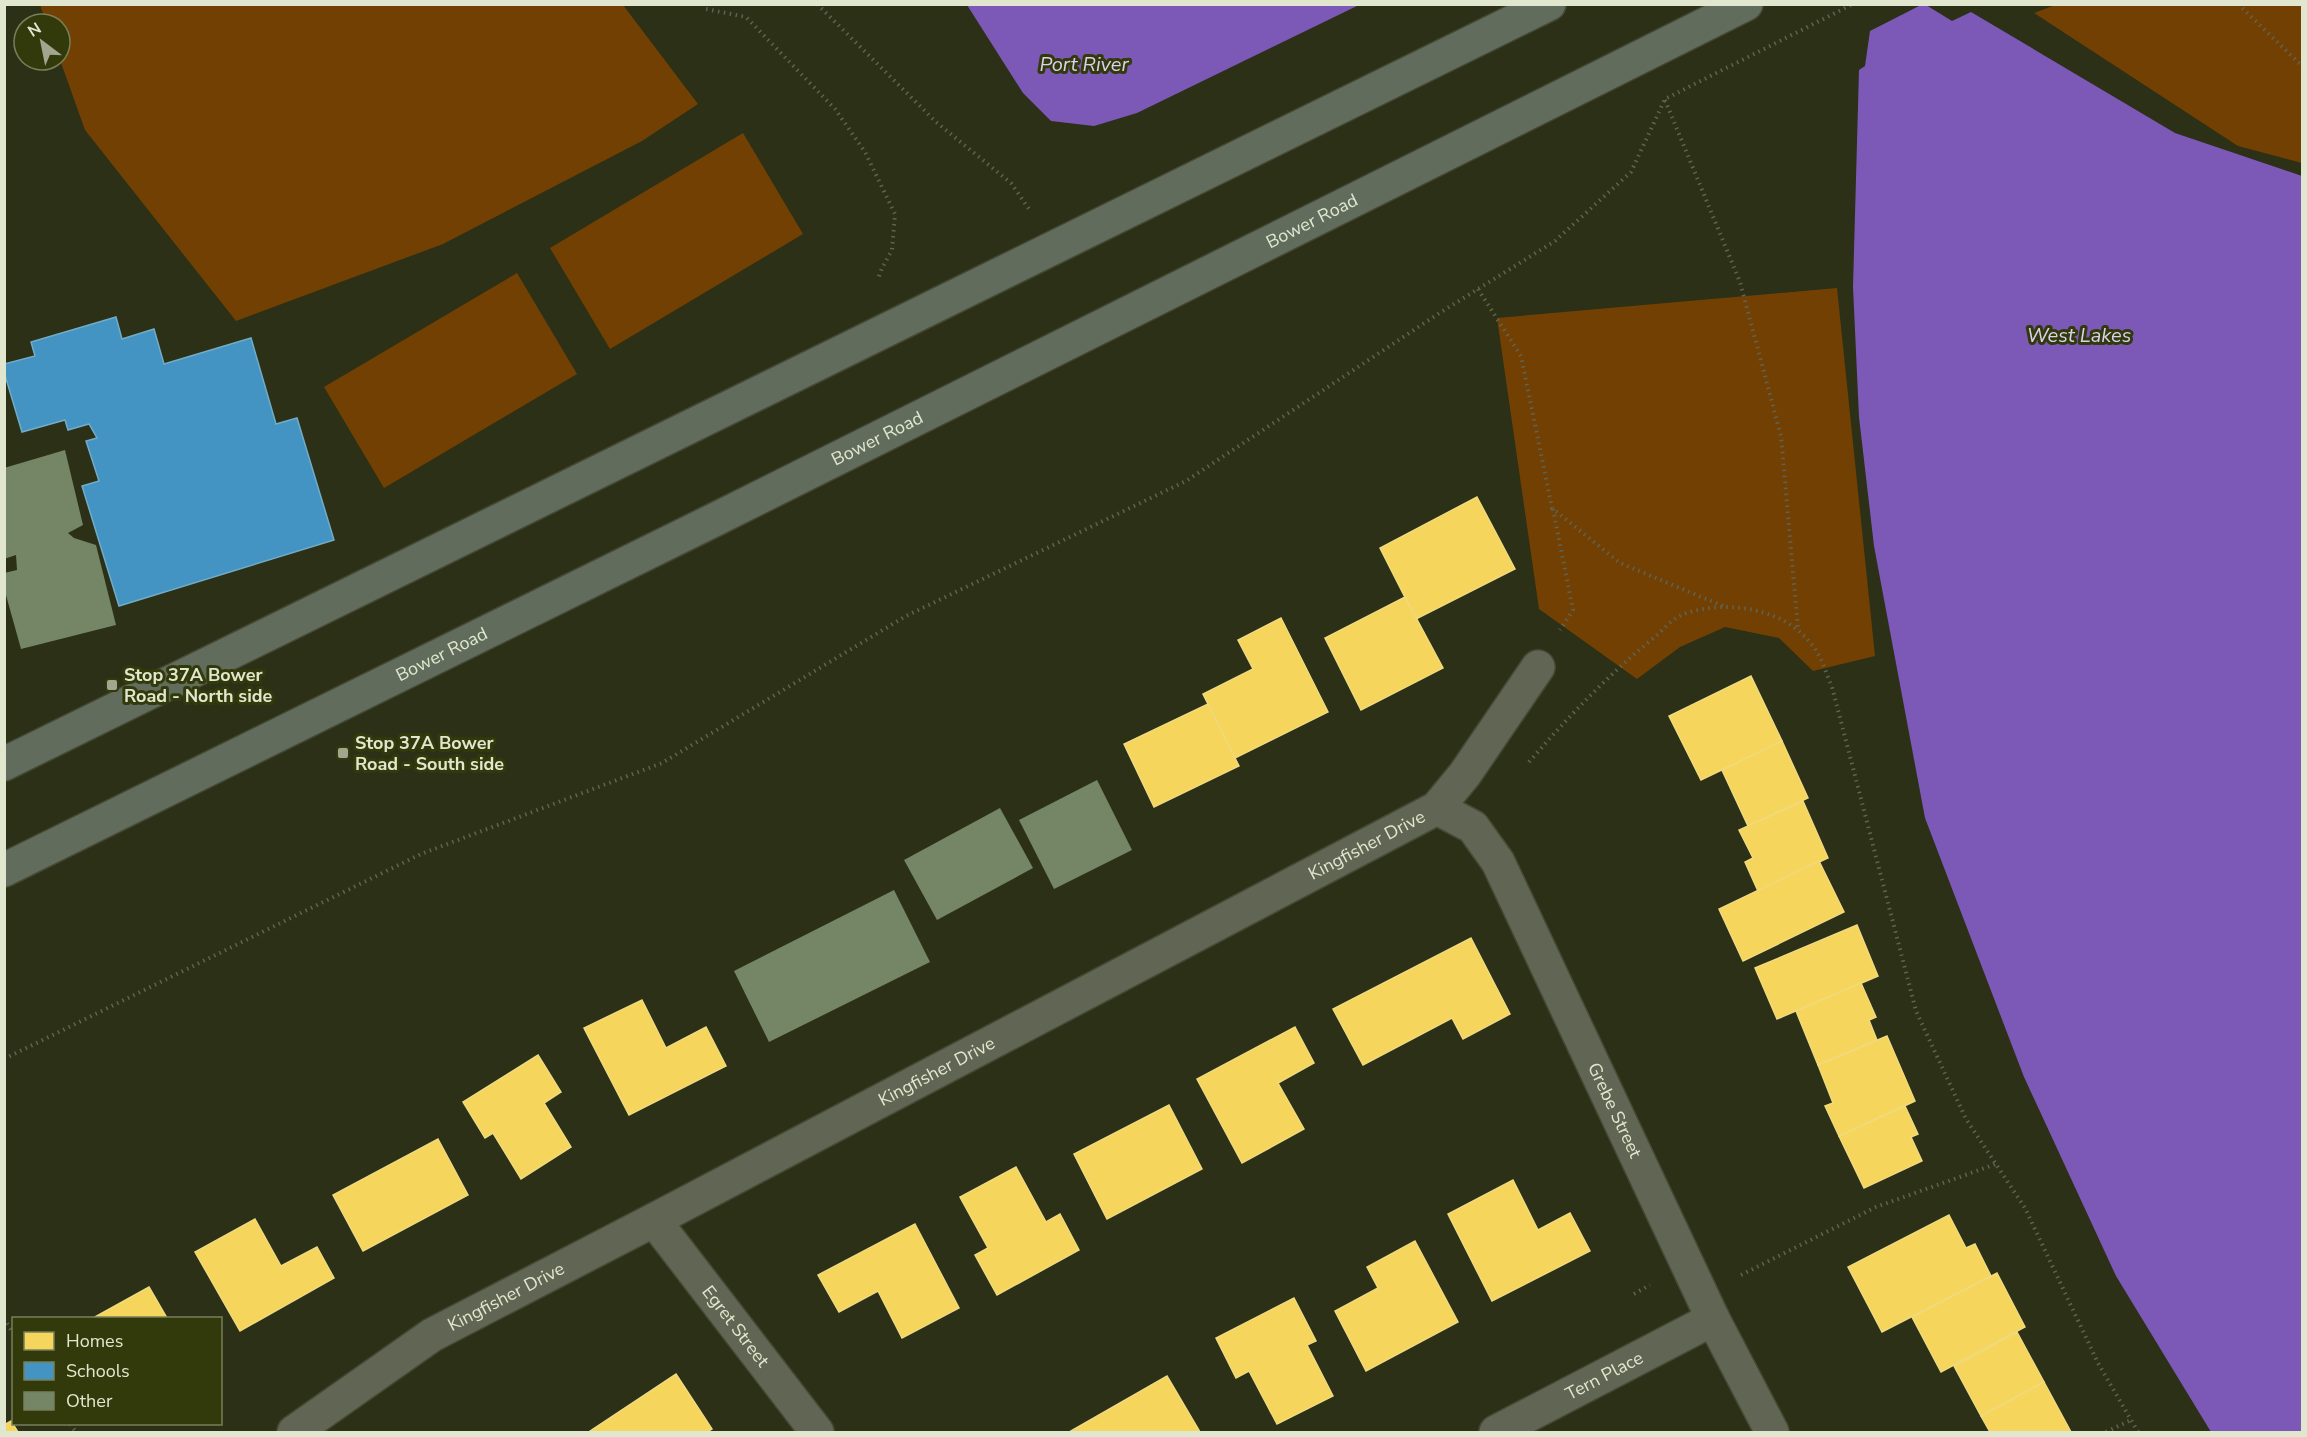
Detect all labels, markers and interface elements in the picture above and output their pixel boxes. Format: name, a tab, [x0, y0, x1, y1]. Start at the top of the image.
north arrow	[12, 12, 72, 72]
text: N	[24, 18, 45, 43]
water label: Port River	[1039, 51, 1129, 78]
street label: Bower Road	[1262, 188, 1362, 254]
water label: West Lakes	[2027, 322, 2131, 349]
street label: Bower Road	[827, 405, 927, 471]
street label: Bower Road	[392, 621, 492, 687]
place label: Stop 37A Bower Road - North side	[124, 663, 273, 708]
marker: Stop 37A Bower Road - North side	[105, 678, 119, 692]
place label: Stop 37A Bower Road - South side	[355, 731, 504, 776]
marker: Stop 37A Bower Road - South side	[336, 746, 350, 760]
street label: Kingfisher Drive	[1304, 804, 1429, 886]
street label: Kingfisher Drive	[874, 1031, 999, 1112]
street label: Grebe Street	[1582, 1059, 1648, 1162]
street label: Kingfisher Drive	[443, 1256, 569, 1337]
street label: Egret Street	[697, 1280, 775, 1373]
legend	[12, 1317, 222, 1425]
text: Homes	[66, 1329, 123, 1353]
street label: Tern Place	[1561, 1346, 1647, 1406]
text: Schools	[66, 1359, 130, 1383]
text: Other	[66, 1389, 113, 1413]

